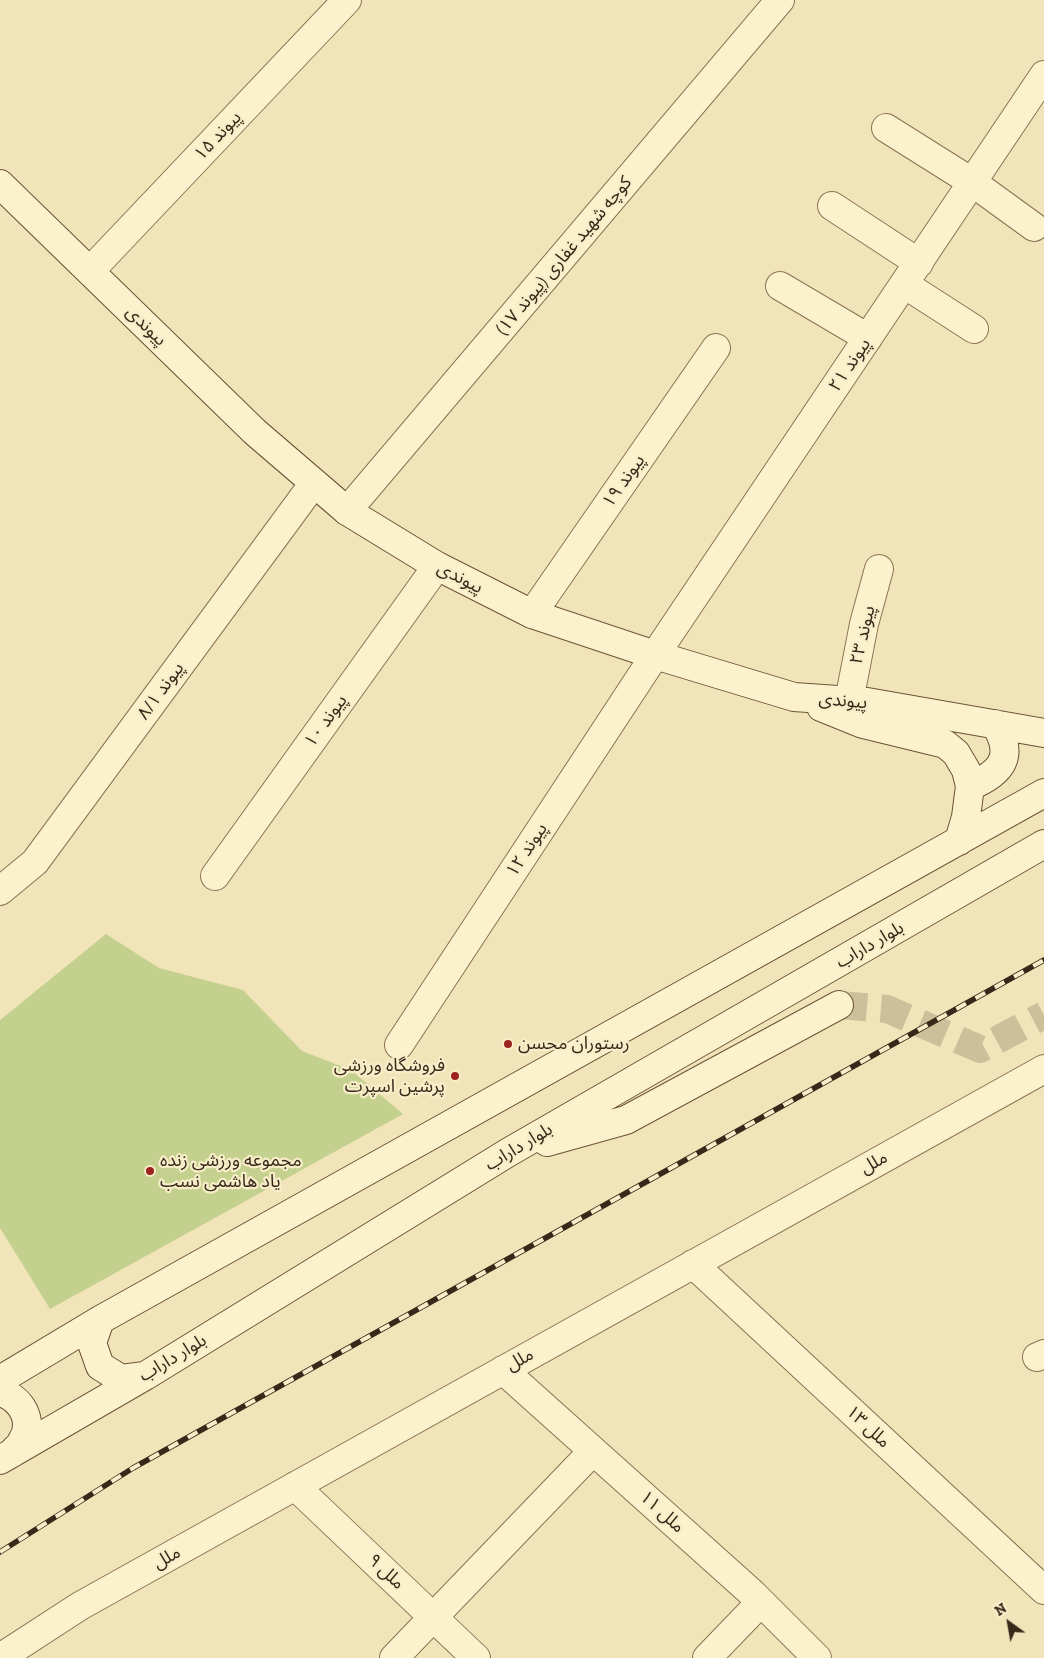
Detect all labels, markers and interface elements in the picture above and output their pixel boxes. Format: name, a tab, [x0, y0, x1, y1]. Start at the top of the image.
street label: پیوند ۱۵	[190, 107, 246, 165]
street label: کوچه شهید غفاری (پیوند ۱۷)	[491, 172, 637, 340]
street label: پیوندی	[121, 301, 171, 351]
street label: پیوند ۲۱	[824, 334, 876, 396]
street label: پیوند ۱۹	[598, 450, 650, 512]
street label: پیوندی	[433, 557, 487, 599]
street label: پیوند ۲۳	[846, 603, 880, 667]
street label: پیوند ۸/۱	[133, 658, 189, 724]
street label: پیوندی	[818, 688, 868, 714]
street label: پیوند ۱۰	[300, 691, 352, 751]
street label: پیوند ۱۲	[502, 819, 552, 881]
street label: بلوار داراب	[832, 917, 908, 973]
place label: رستوران محسن	[518, 1033, 630, 1055]
marker: رستوران محسن	[502, 1038, 514, 1050]
place label: فروشگاه ورزشی پرشین اسپرت	[334, 1055, 445, 1098]
marker: فروشگاه ورزشی پرشین اسپرت	[449, 1070, 461, 1082]
street label: بلوار داراب	[481, 1118, 557, 1176]
street label: ملل	[857, 1147, 891, 1179]
place label: مجموعه ورزشی زنده یاد هاشمی نسب	[160, 1150, 302, 1192]
marker: مجموعه ورزشی زنده یاد هاشمی نسب	[144, 1165, 156, 1177]
street label: بلوار داراب	[135, 1329, 211, 1387]
street label: ملل	[503, 1344, 537, 1376]
street label: ملل ۱۳	[841, 1401, 895, 1453]
street label: ملل ۱۱	[635, 1486, 689, 1538]
street label: ملل	[150, 1542, 184, 1574]
street label: ملل ۹	[363, 1550, 409, 1594]
north arrow	[984, 1598, 1034, 1648]
text: N	[992, 1600, 1010, 1620]

